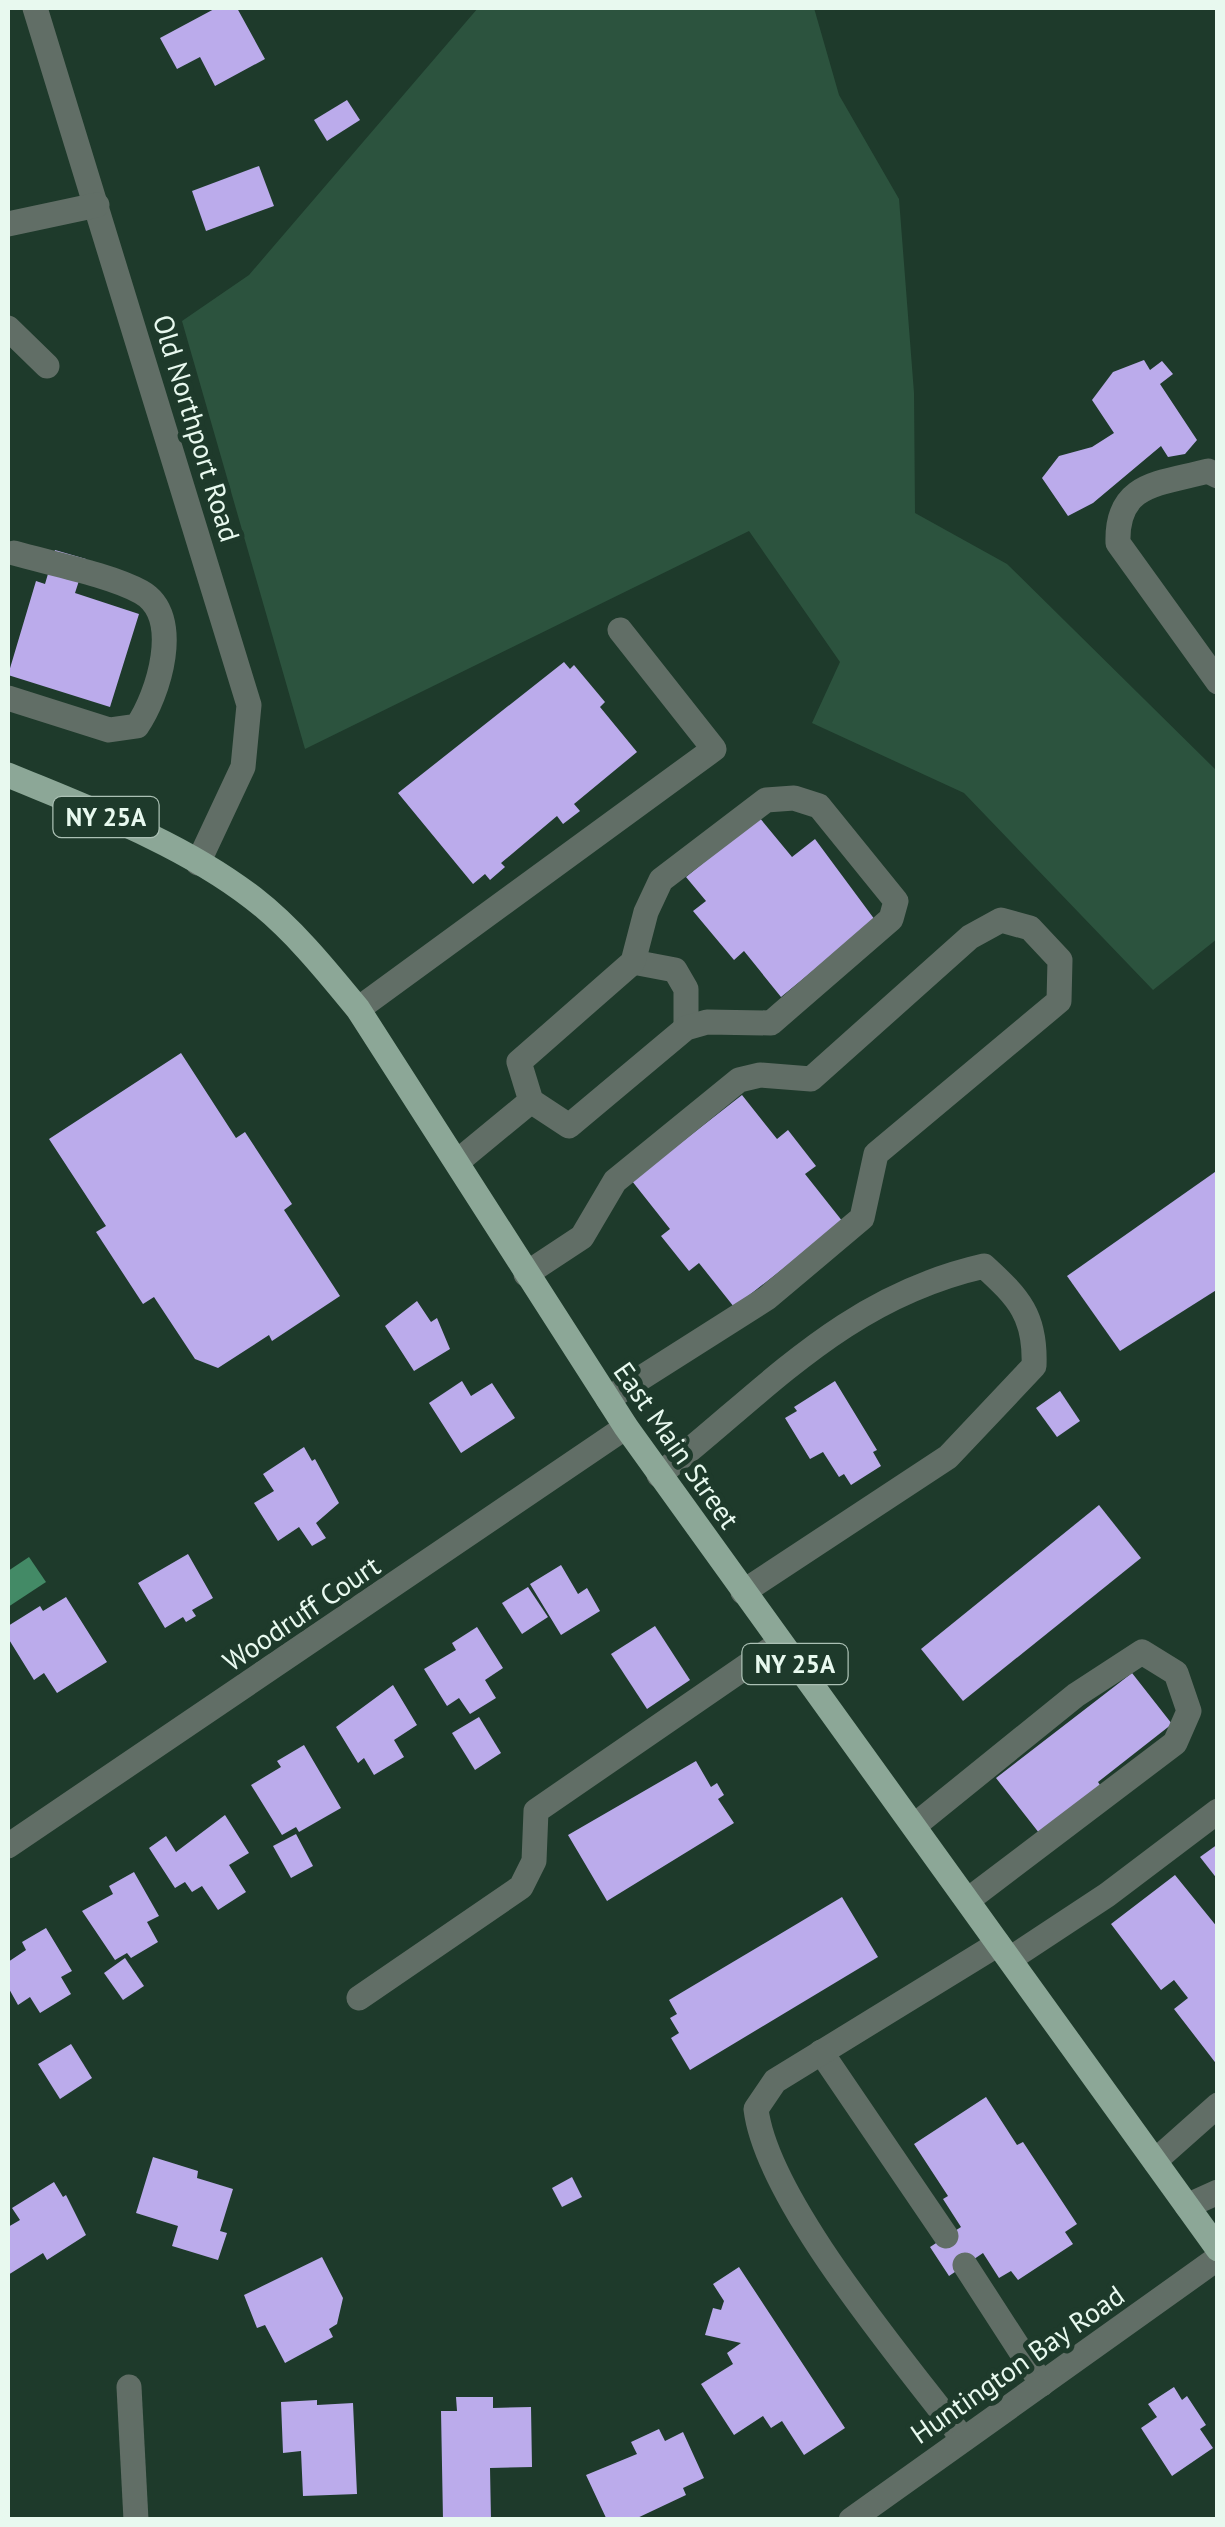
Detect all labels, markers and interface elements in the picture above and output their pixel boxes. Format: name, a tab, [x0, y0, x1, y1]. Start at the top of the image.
street label: Old Northport Road	[145, 310, 249, 546]
road number: NY 25A	[54, 797, 158, 837]
street label: East Main Street	[606, 1354, 749, 1536]
street label: Woodruff Court	[215, 1546, 387, 1679]
road number: NY 25A	[742, 1644, 848, 1684]
street label: Huntington Bay Road	[903, 2276, 1131, 2452]

